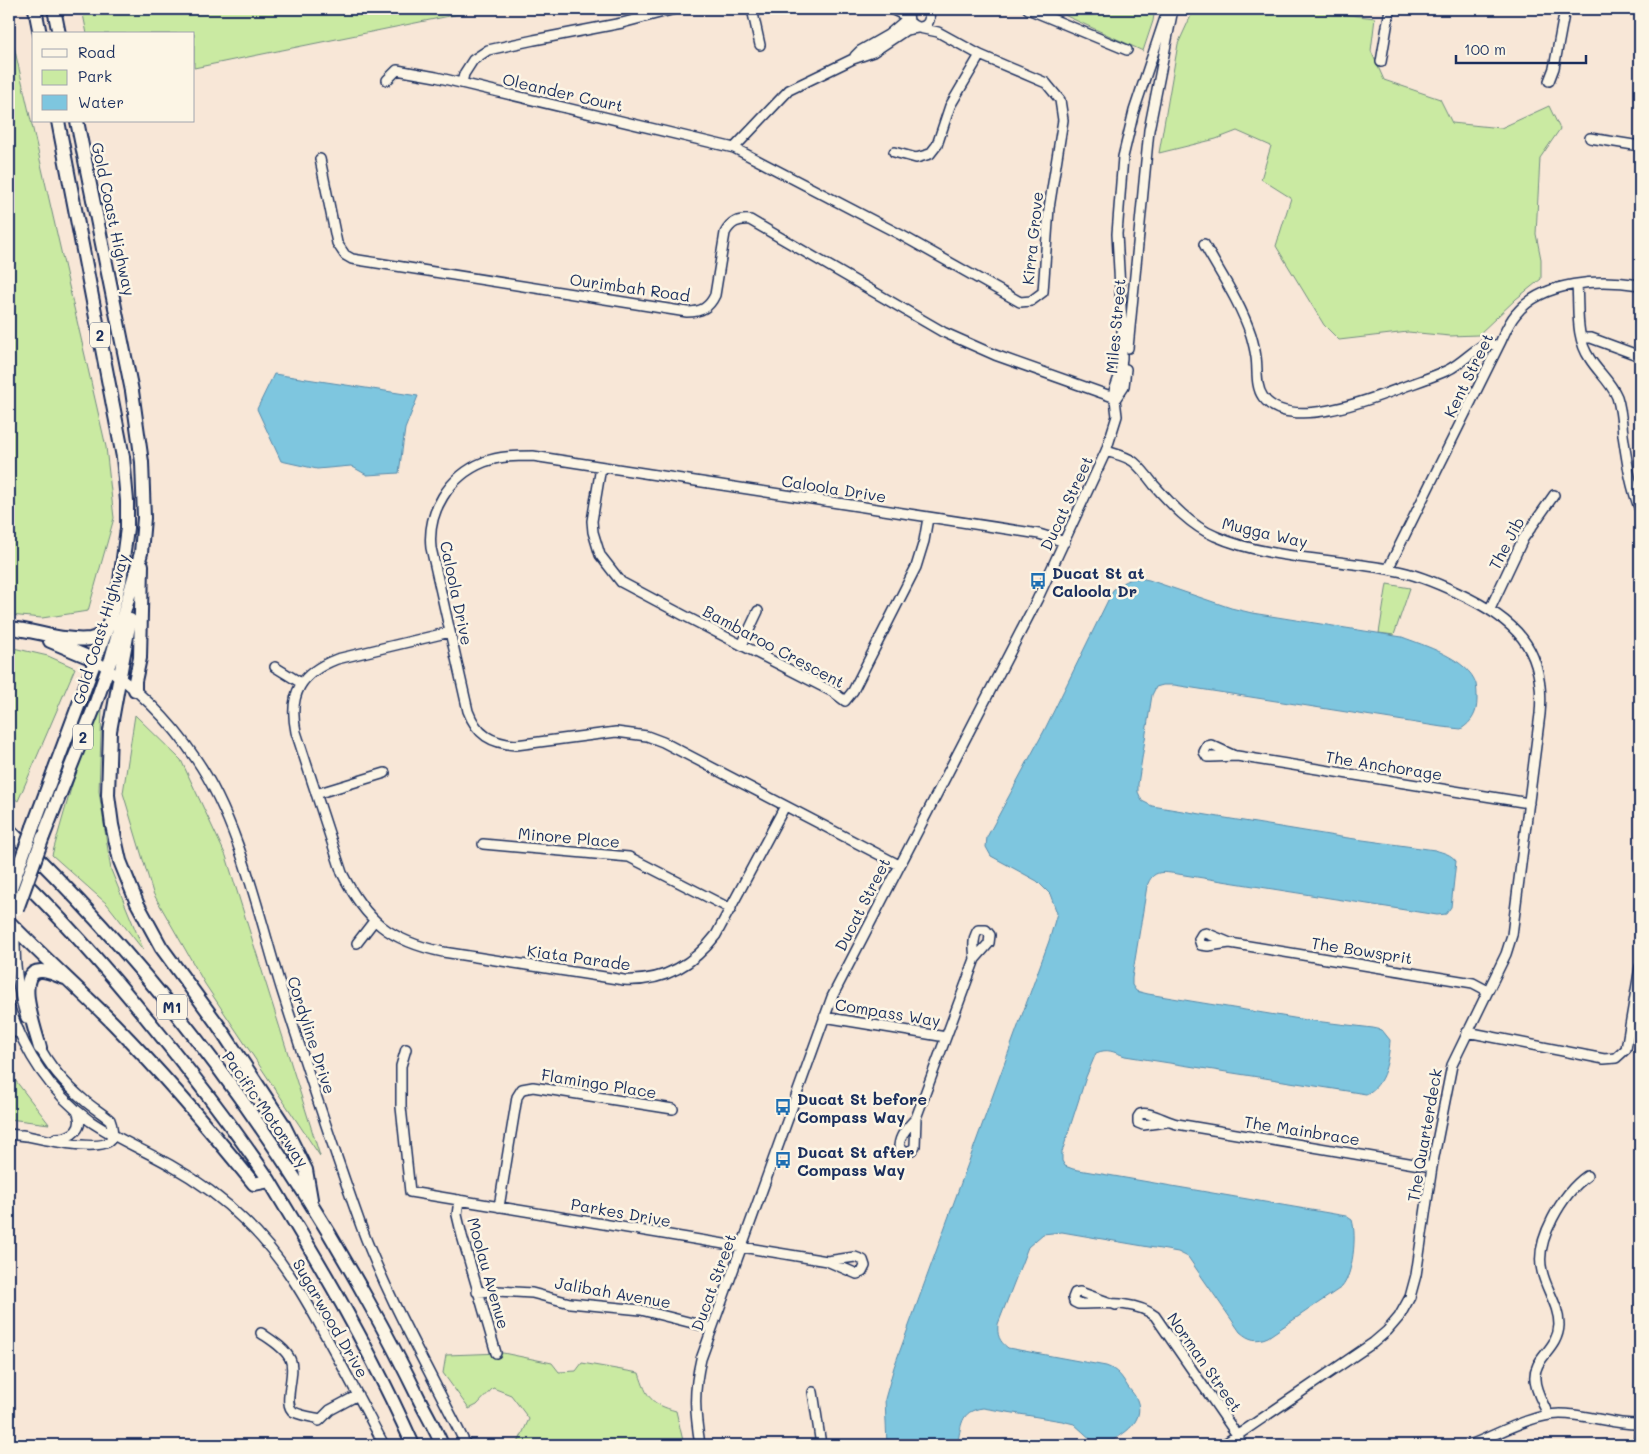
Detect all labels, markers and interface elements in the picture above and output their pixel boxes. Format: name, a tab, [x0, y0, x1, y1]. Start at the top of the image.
legend	[32, 32, 195, 122]
scale bar	[1456, 32, 1586, 64]
text: 100 m	[1464, 39, 1506, 59]
text: Road	[78, 42, 115, 62]
text: Park	[78, 66, 112, 86]
street label: Oleander Court	[501, 68, 625, 116]
text: Water	[78, 92, 124, 112]
street label: Gold Coast Highway	[87, 140, 141, 298]
street label: Kirra Grove	[1017, 190, 1047, 286]
street label: Ourimbah Road	[568, 268, 692, 306]
street label: Miles Street	[1100, 278, 1130, 374]
road number: 2	[90, 322, 110, 348]
street label: Kent Street	[1438, 329, 1498, 421]
street label: Ducat Street	[1035, 452, 1097, 554]
street label: Caloola Drive	[780, 469, 888, 507]
street label: Mugga Way	[1220, 512, 1310, 552]
street label: The Jib	[1483, 513, 1529, 573]
street label: Caloola Drive	[436, 539, 478, 647]
street label: Gold Coast Highway	[67, 551, 133, 707]
place label: Ducat St at Caloola Dr	[1052, 562, 1145, 601]
bus stop icon: Ducat St at Caloola Dr	[1028, 571, 1048, 591]
street label: Bambaroo Crescent	[700, 600, 848, 692]
road number: 2	[73, 724, 93, 750]
street label: The Anchorage	[1324, 745, 1444, 785]
street label: Minore Place	[517, 822, 621, 852]
street label: Ducat Street	[829, 854, 895, 954]
street label: The Bowsprit	[1310, 932, 1414, 968]
street label: Kiata Parade	[526, 939, 632, 975]
street label: Cordyline Drive	[283, 973, 341, 1097]
street label: Compass Way	[834, 993, 942, 1031]
road number: M1	[157, 994, 187, 1020]
street label: Pacific Motorway	[218, 1047, 314, 1171]
street label: Flamingo Place	[540, 1064, 658, 1102]
street label: The Quarterdeck	[1402, 1067, 1446, 1203]
place label: Ducat St before Compass Way	[797, 1088, 927, 1127]
bus stop icon: Ducat St before Compass Way	[773, 1097, 793, 1117]
street label: The Mainbrace	[1243, 1110, 1361, 1150]
place label: Ducat St after Compass Way	[797, 1141, 914, 1180]
bus stop icon: Ducat St after Compass Way	[773, 1150, 793, 1170]
street label: Parkes Drive	[569, 1193, 673, 1231]
street label: Moolau Avenue	[463, 1215, 515, 1331]
street label: Ducat Street	[686, 1230, 740, 1334]
street label: Sugarwood Drive	[288, 1255, 374, 1381]
street label: Jalibah Avenue	[553, 1271, 673, 1313]
street label: Norman Street	[1163, 1308, 1247, 1416]

